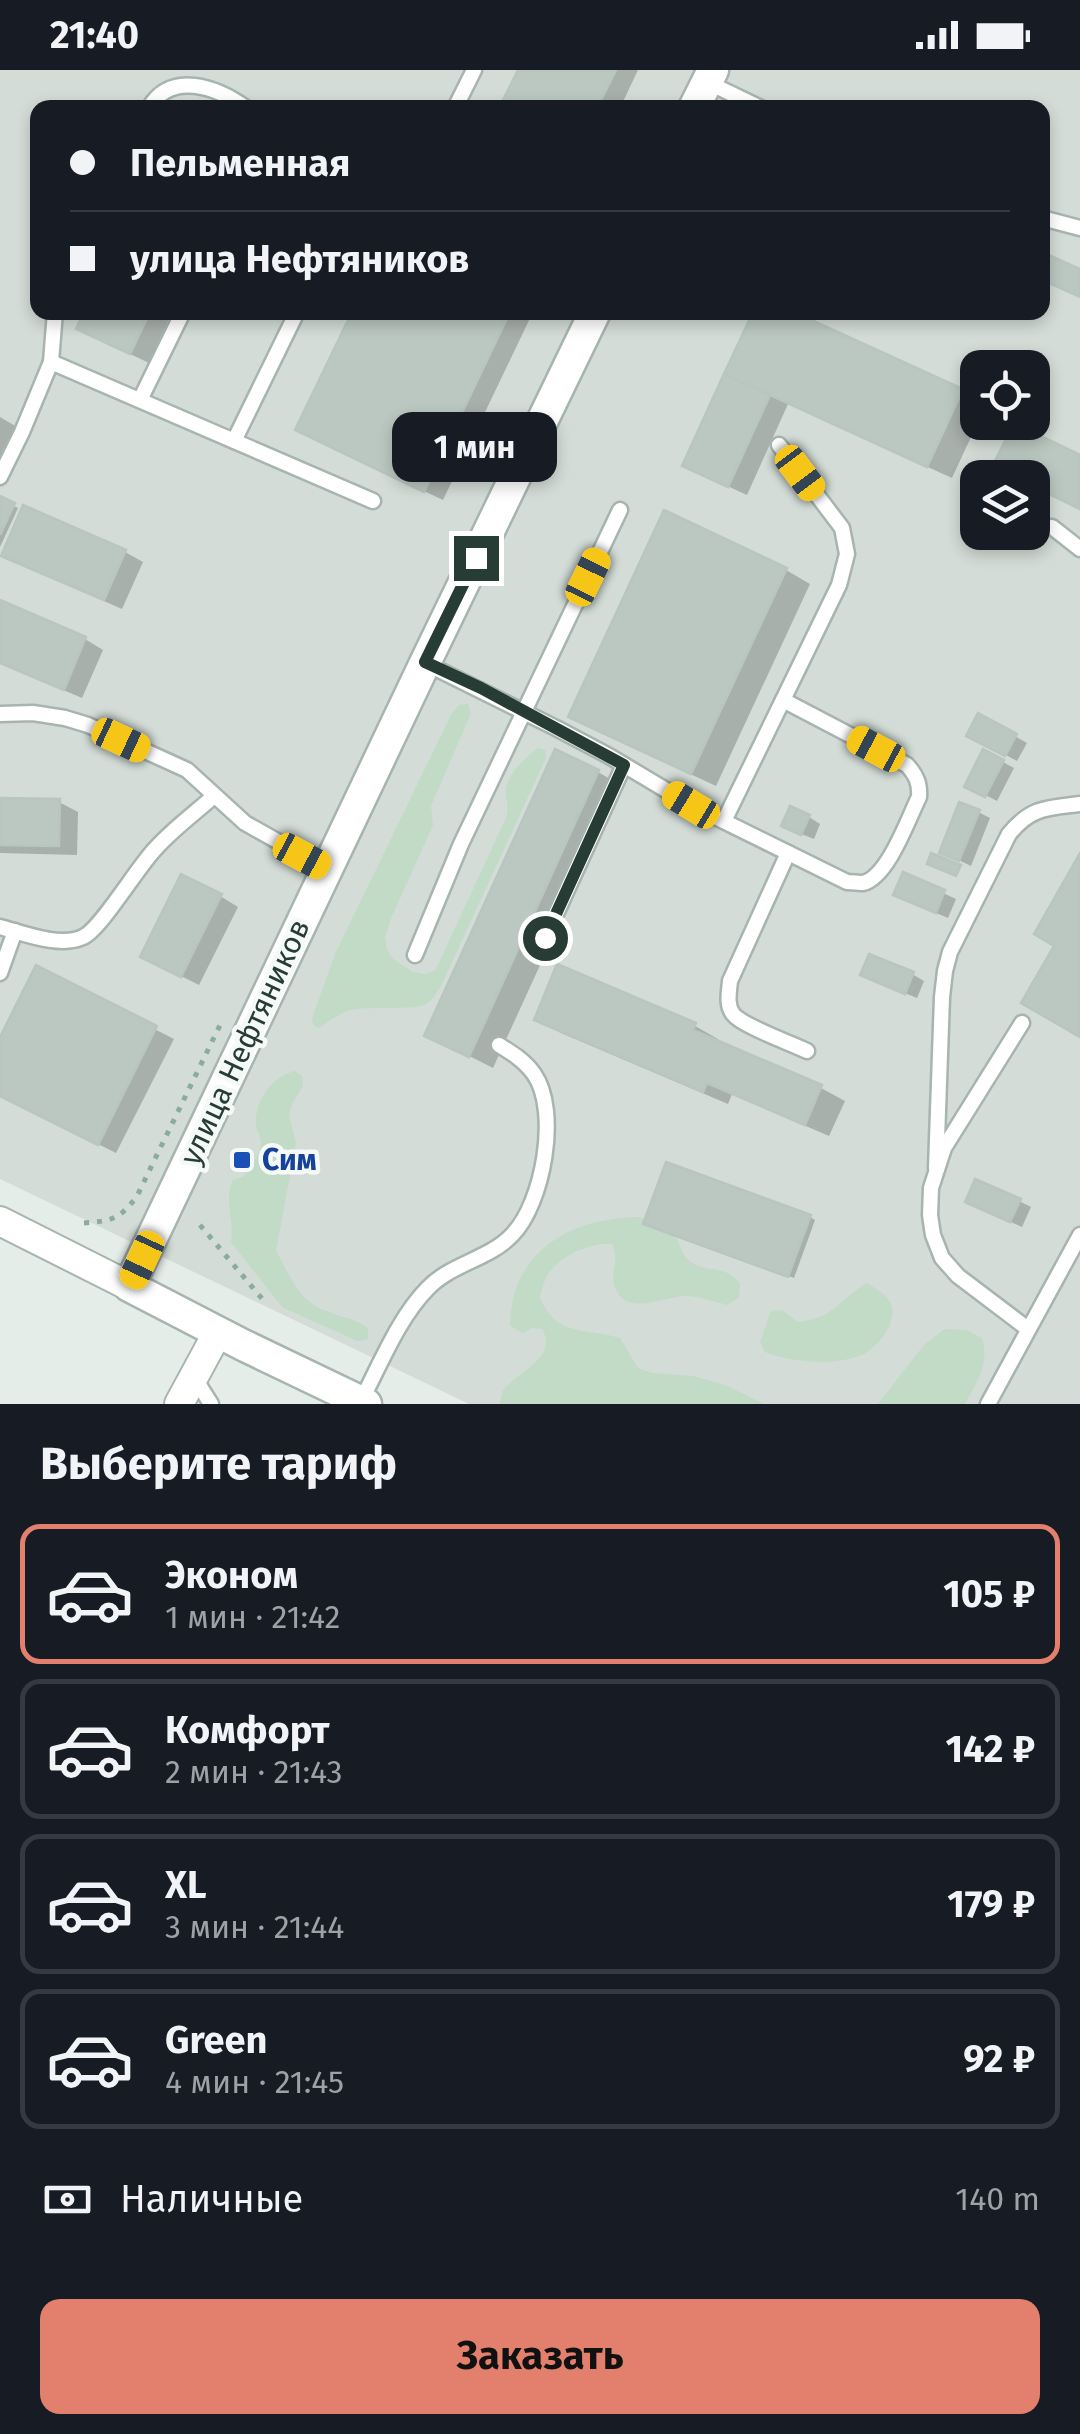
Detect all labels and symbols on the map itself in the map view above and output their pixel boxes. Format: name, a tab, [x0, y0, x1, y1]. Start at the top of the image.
callout: 1 мин	[394, 413, 558, 483]
car	[770, 440, 830, 506]
route end	[454, 536, 499, 581]
car	[561, 543, 615, 611]
car	[87, 714, 155, 766]
car	[842, 722, 910, 776]
car	[658, 777, 724, 833]
car	[268, 829, 336, 883]
street label: улица Нефтяников	[172, 913, 318, 1171]
route start	[523, 916, 568, 961]
place label: Сим	[262, 1142, 317, 1178]
marker: Сим	[231, 1149, 253, 1171]
car	[116, 1226, 168, 1294]

